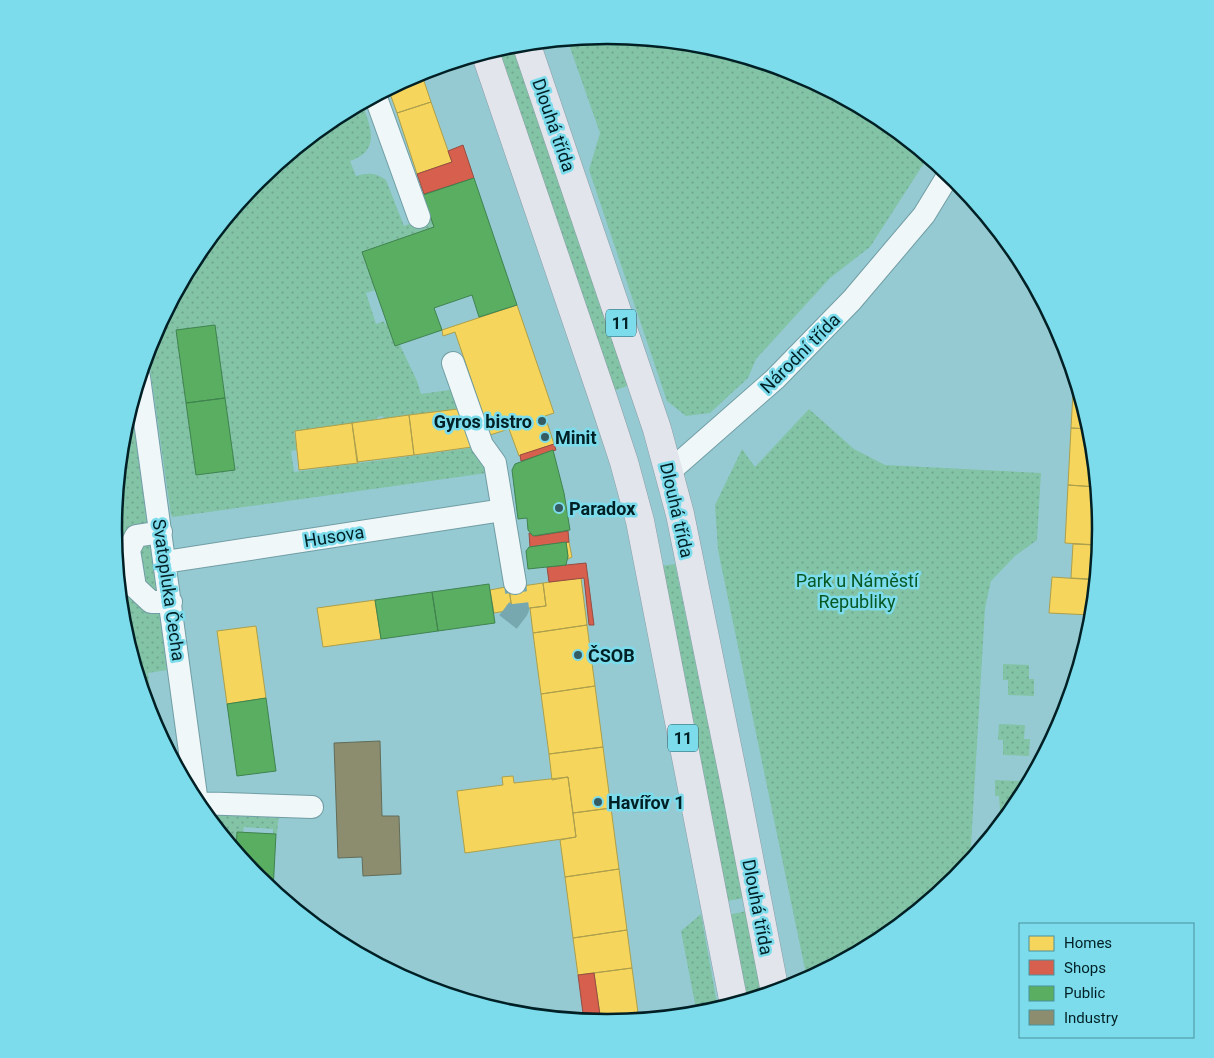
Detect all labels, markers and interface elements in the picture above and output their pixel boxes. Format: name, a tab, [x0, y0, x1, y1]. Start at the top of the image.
street label: Dlouhá třída	[528, 76, 580, 174]
road number: 11	[606, 309, 636, 336]
street label: Národní třída	[756, 309, 844, 397]
place label: Gyros bistro	[434, 411, 532, 432]
marker: Gyros bistro	[536, 415, 548, 427]
place label: Minit	[555, 427, 596, 448]
marker: Minit	[539, 431, 551, 443]
street label: Dlouhá třída	[656, 460, 698, 560]
place label: Paradox	[569, 498, 636, 519]
marker: Paradox	[553, 502, 565, 514]
street label: Svatopluka Čecha	[149, 518, 189, 662]
street label: Husova	[302, 521, 366, 551]
park label: Park u Náměstí Republiky	[796, 570, 919, 612]
place label: ČSOB	[588, 645, 635, 666]
marker: ČSOB	[572, 649, 584, 661]
road number: 11	[668, 724, 698, 751]
place label: Havířov 1	[608, 792, 685, 813]
marker: Havířov 1	[592, 796, 604, 808]
street label: Dlouhá třída	[738, 857, 778, 957]
legend	[1019, 923, 1194, 1038]
text: Homes	[1064, 934, 1112, 952]
text: Shops	[1064, 959, 1106, 977]
text: Public	[1064, 984, 1105, 1002]
text: Industry	[1064, 1009, 1118, 1027]

